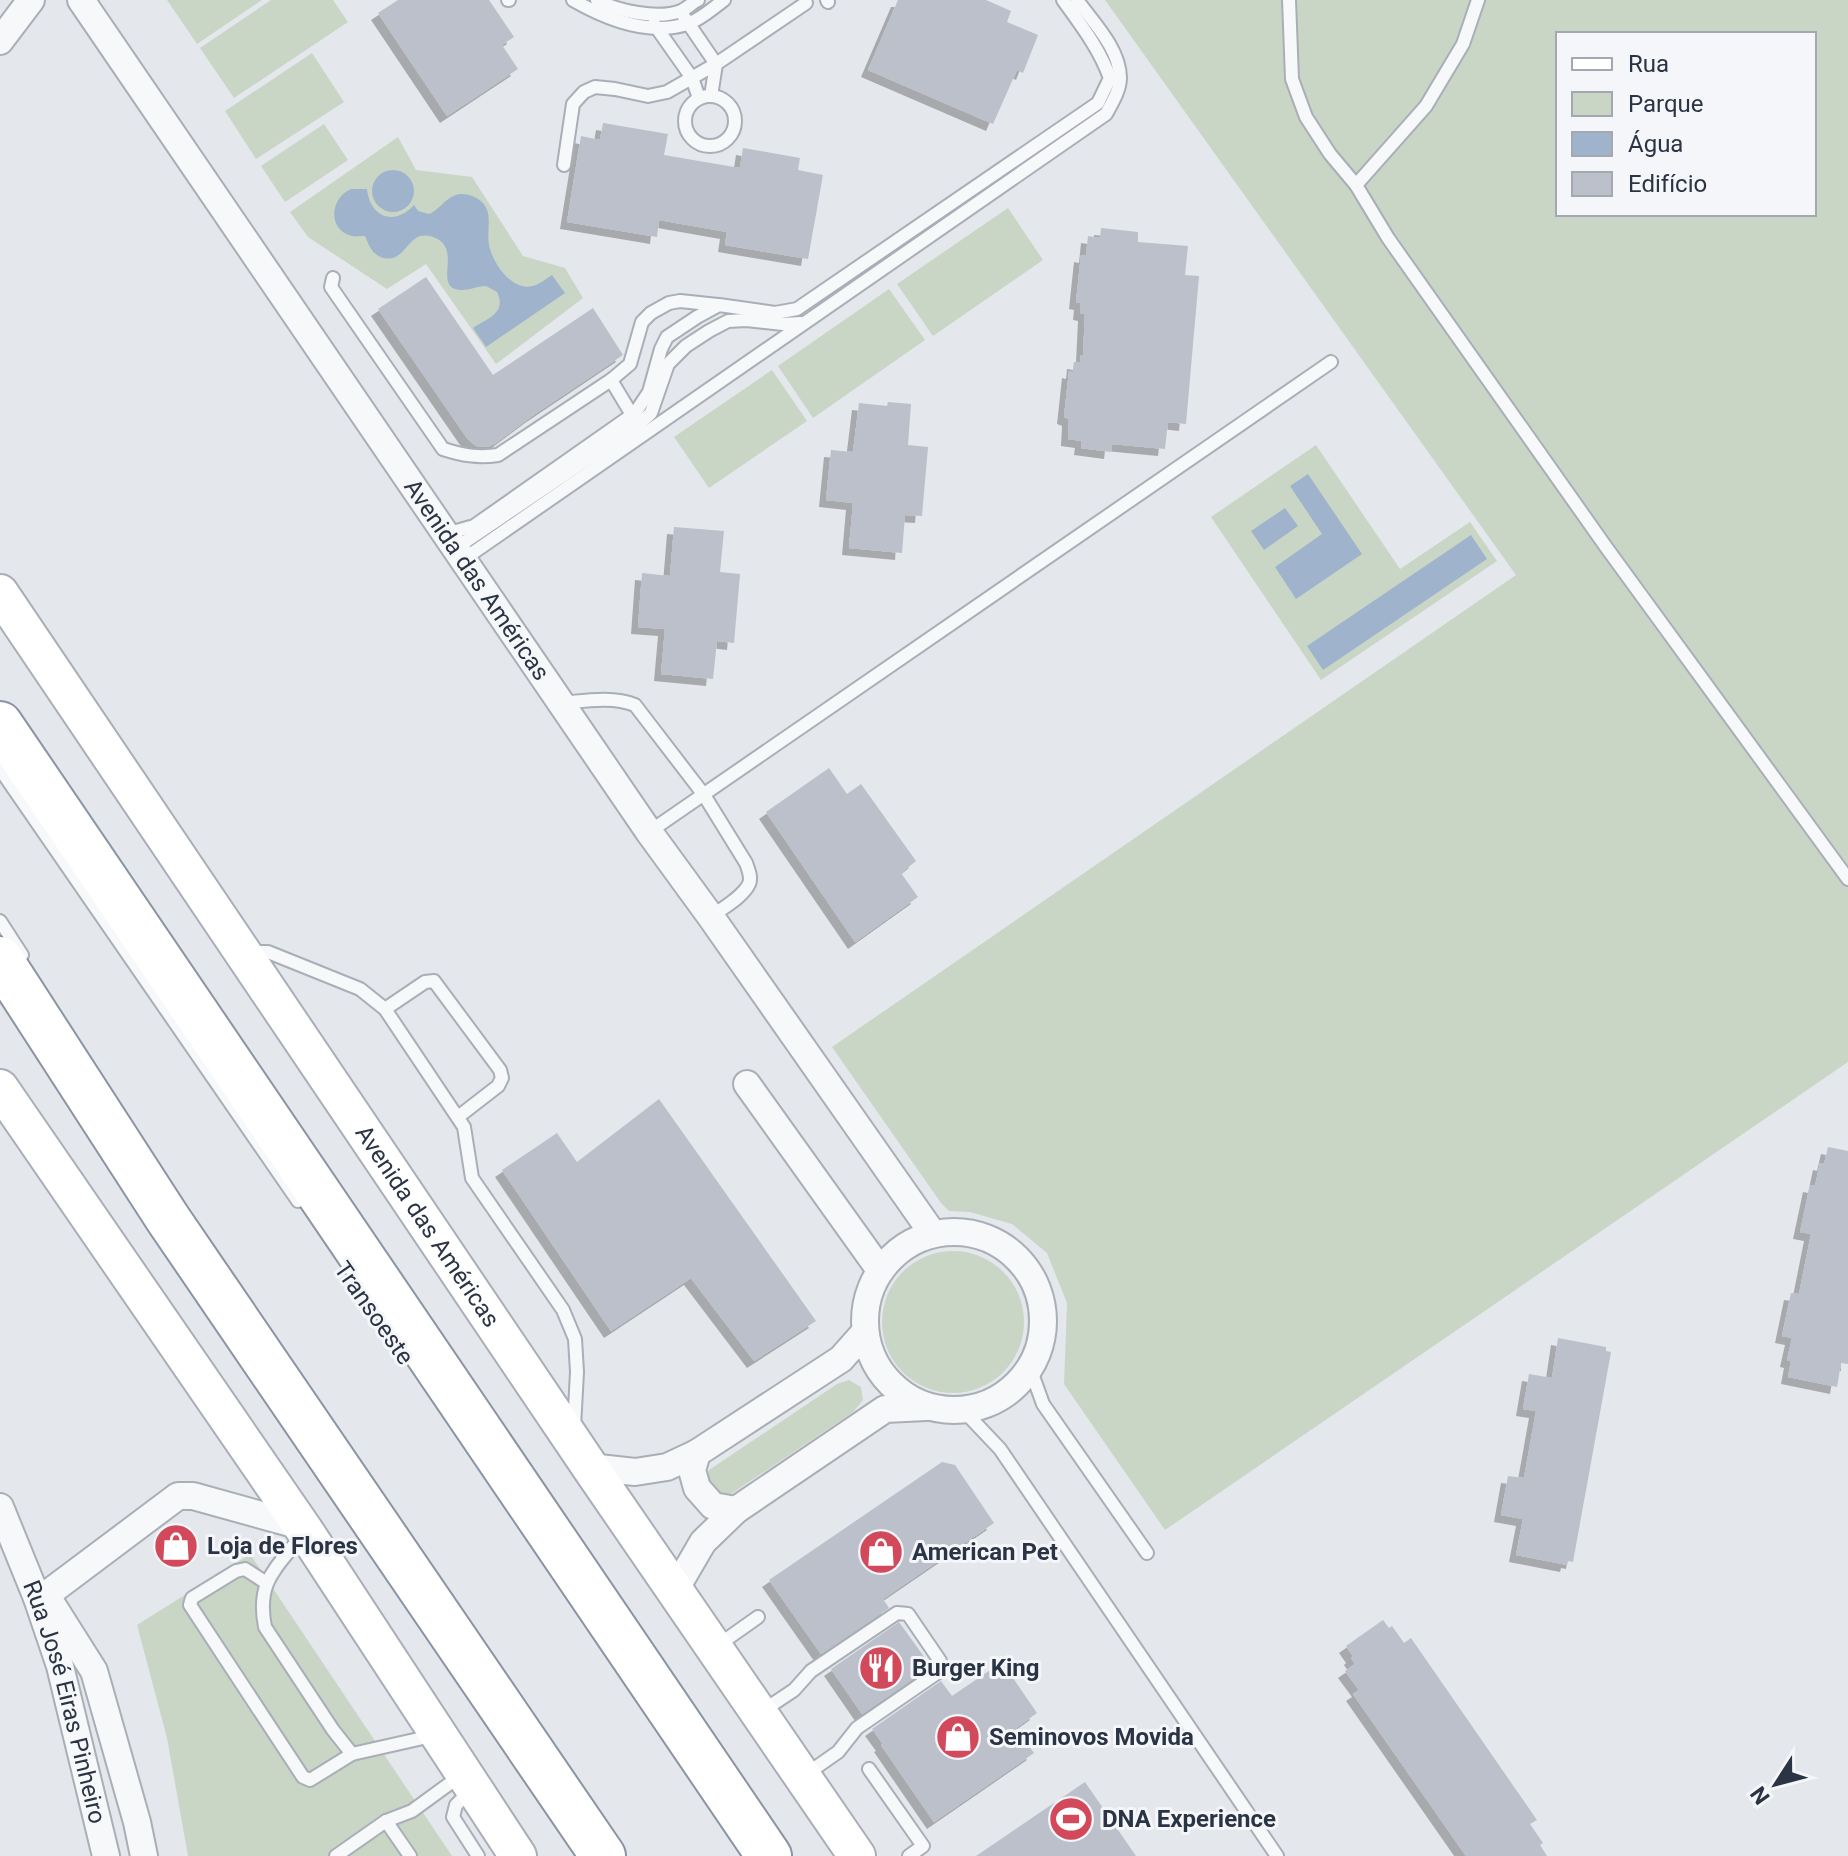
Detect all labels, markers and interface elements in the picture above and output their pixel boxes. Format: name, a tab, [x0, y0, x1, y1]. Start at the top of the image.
legend	[1556, 32, 1816, 216]
text: Rua	[1628, 50, 1669, 78]
text: Parque	[1628, 90, 1704, 118]
text: Água	[1628, 130, 1683, 158]
text: Edifício	[1628, 170, 1707, 198]
street label: Avenida das Américas	[398, 474, 555, 686]
street label: Avenida das Américas	[349, 1120, 505, 1332]
street label: Transoeste	[328, 1256, 420, 1370]
shop icon: Loja de Flores	[152, 1522, 200, 1570]
shop icon: American Pet	[857, 1528, 905, 1576]
place label: Loja de Flores	[207, 1532, 358, 1560]
place label: American Pet	[912, 1538, 1058, 1566]
street label: Rua José Eiras Pinheiro	[17, 1576, 112, 1826]
restaurant icon: Burger King	[857, 1644, 905, 1692]
place label: Burger King	[912, 1654, 1040, 1682]
shop icon: Seminovos Movida	[934, 1713, 982, 1761]
place label: Seminovos Movida	[989, 1723, 1194, 1751]
north arrow	[1736, 1744, 1816, 1824]
text: N	[1746, 1782, 1775, 1809]
sports icon: DNA Experience	[1047, 1795, 1095, 1843]
place label: DNA Experience	[1102, 1805, 1276, 1833]

